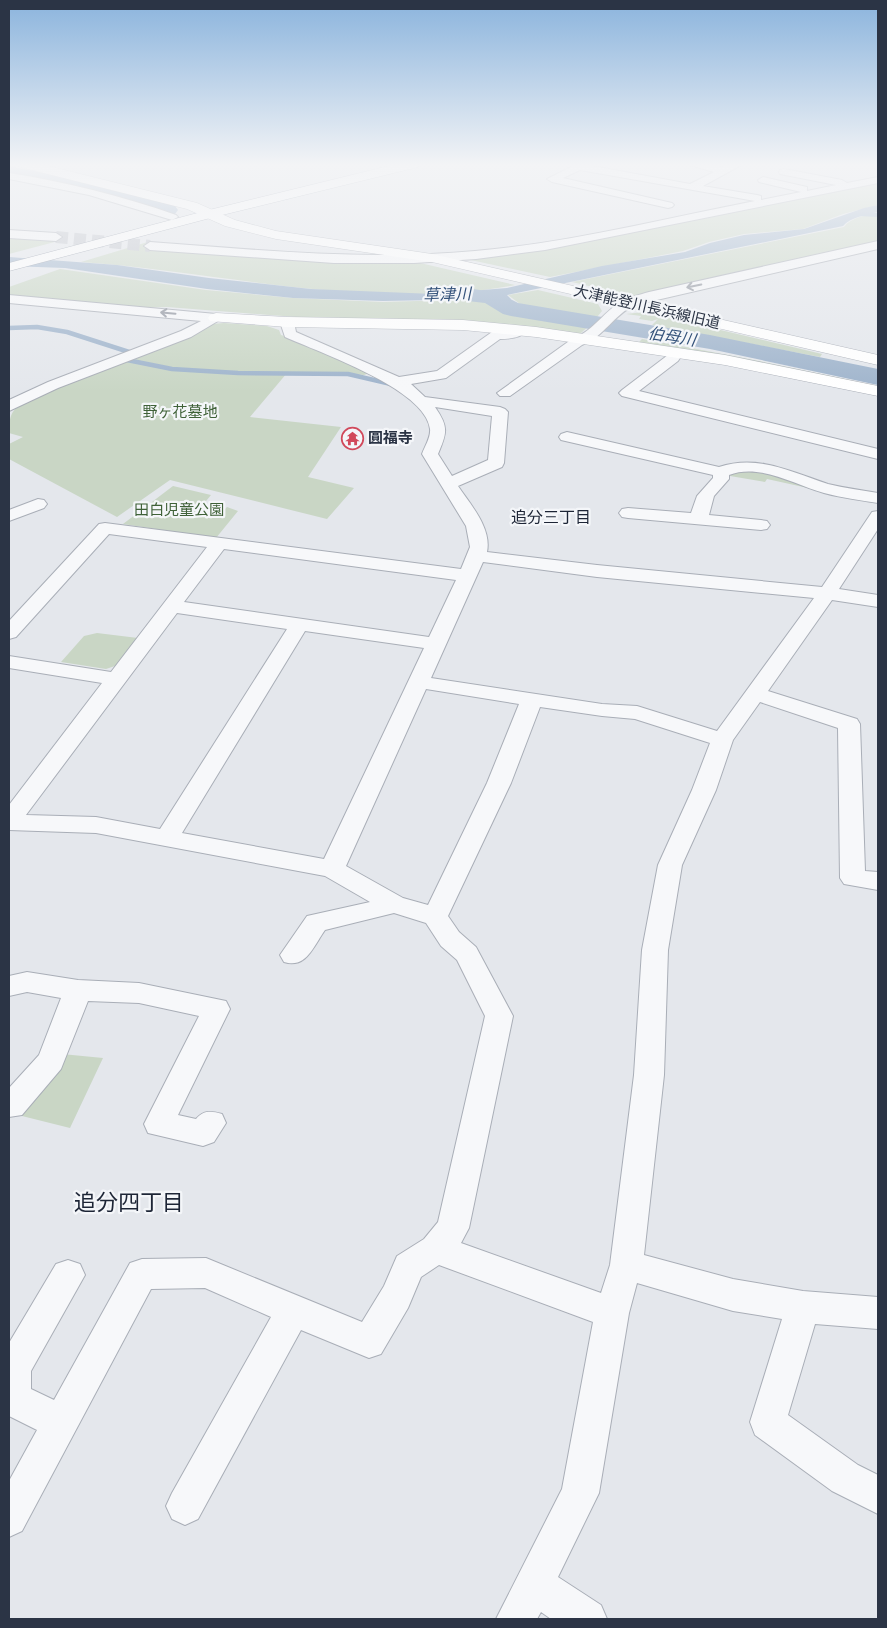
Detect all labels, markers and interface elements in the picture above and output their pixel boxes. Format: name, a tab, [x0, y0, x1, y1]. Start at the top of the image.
street label: 大津能登川長浜線旧道	[572, 281, 722, 333]
one-way arrow	[686, 282, 702, 291]
water label: 草津川	[423, 284, 473, 305]
one-way arrow	[160, 309, 176, 318]
water label: 伯母川	[647, 323, 699, 350]
park label: 野ヶ花墓地	[142, 403, 218, 421]
temple icon: 圓福寺	[340, 426, 364, 450]
place label: 圓福寺	[368, 429, 413, 447]
park label: 田白児童公園	[134, 501, 224, 519]
district label: 追分三丁目	[511, 508, 591, 527]
district label: 追分四丁目	[74, 1190, 184, 1215]

